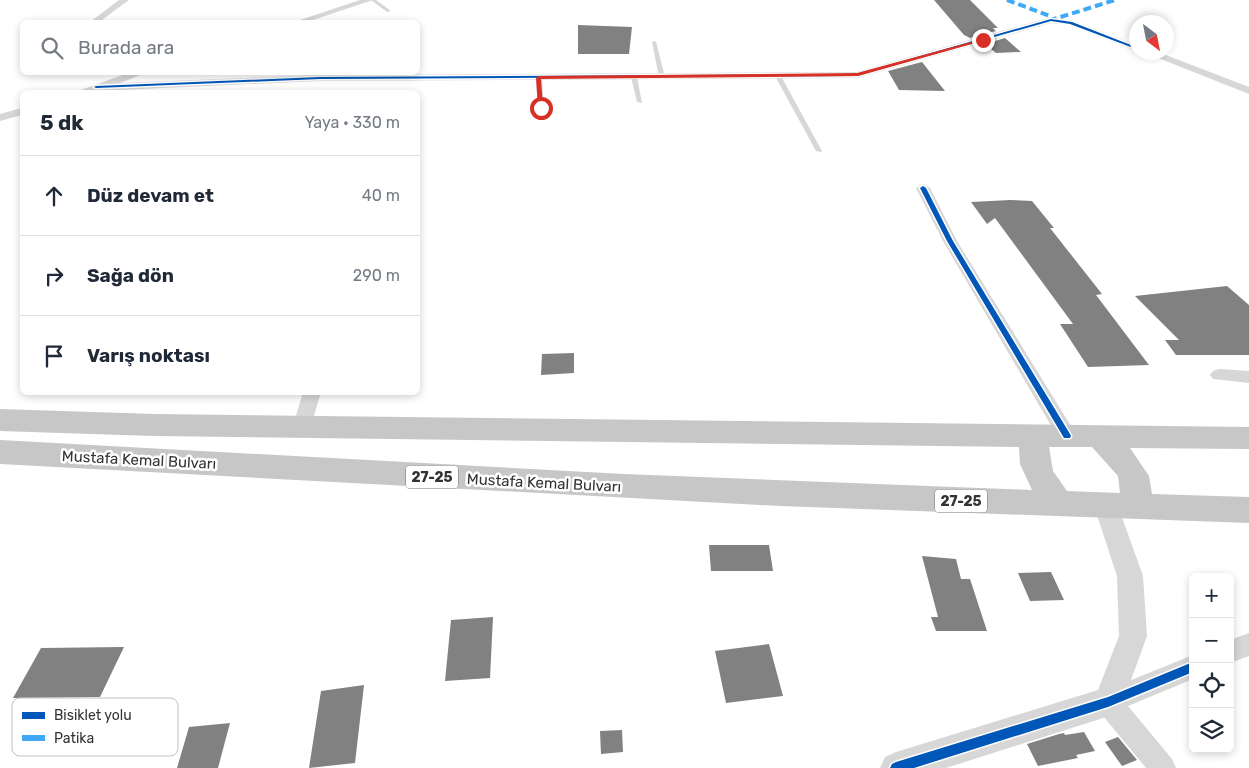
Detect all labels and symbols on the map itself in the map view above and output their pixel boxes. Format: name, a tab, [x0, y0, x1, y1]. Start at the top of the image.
north arrow	[1129, 15, 1174, 60]
route end	[972, 29, 995, 52]
route start	[530, 97, 553, 120]
street label: Mustafa Kemal Bulvarı	[61, 447, 217, 473]
road number: 27-25	[406, 466, 458, 488]
street label: Mustafa Kemal Bulvarı	[466, 470, 622, 496]
road number: 27-25	[935, 490, 987, 512]
legend	[12, 698, 178, 756]
text: Bisiklet yolu	[54, 707, 132, 724]
text: Patika	[54, 730, 94, 747]

